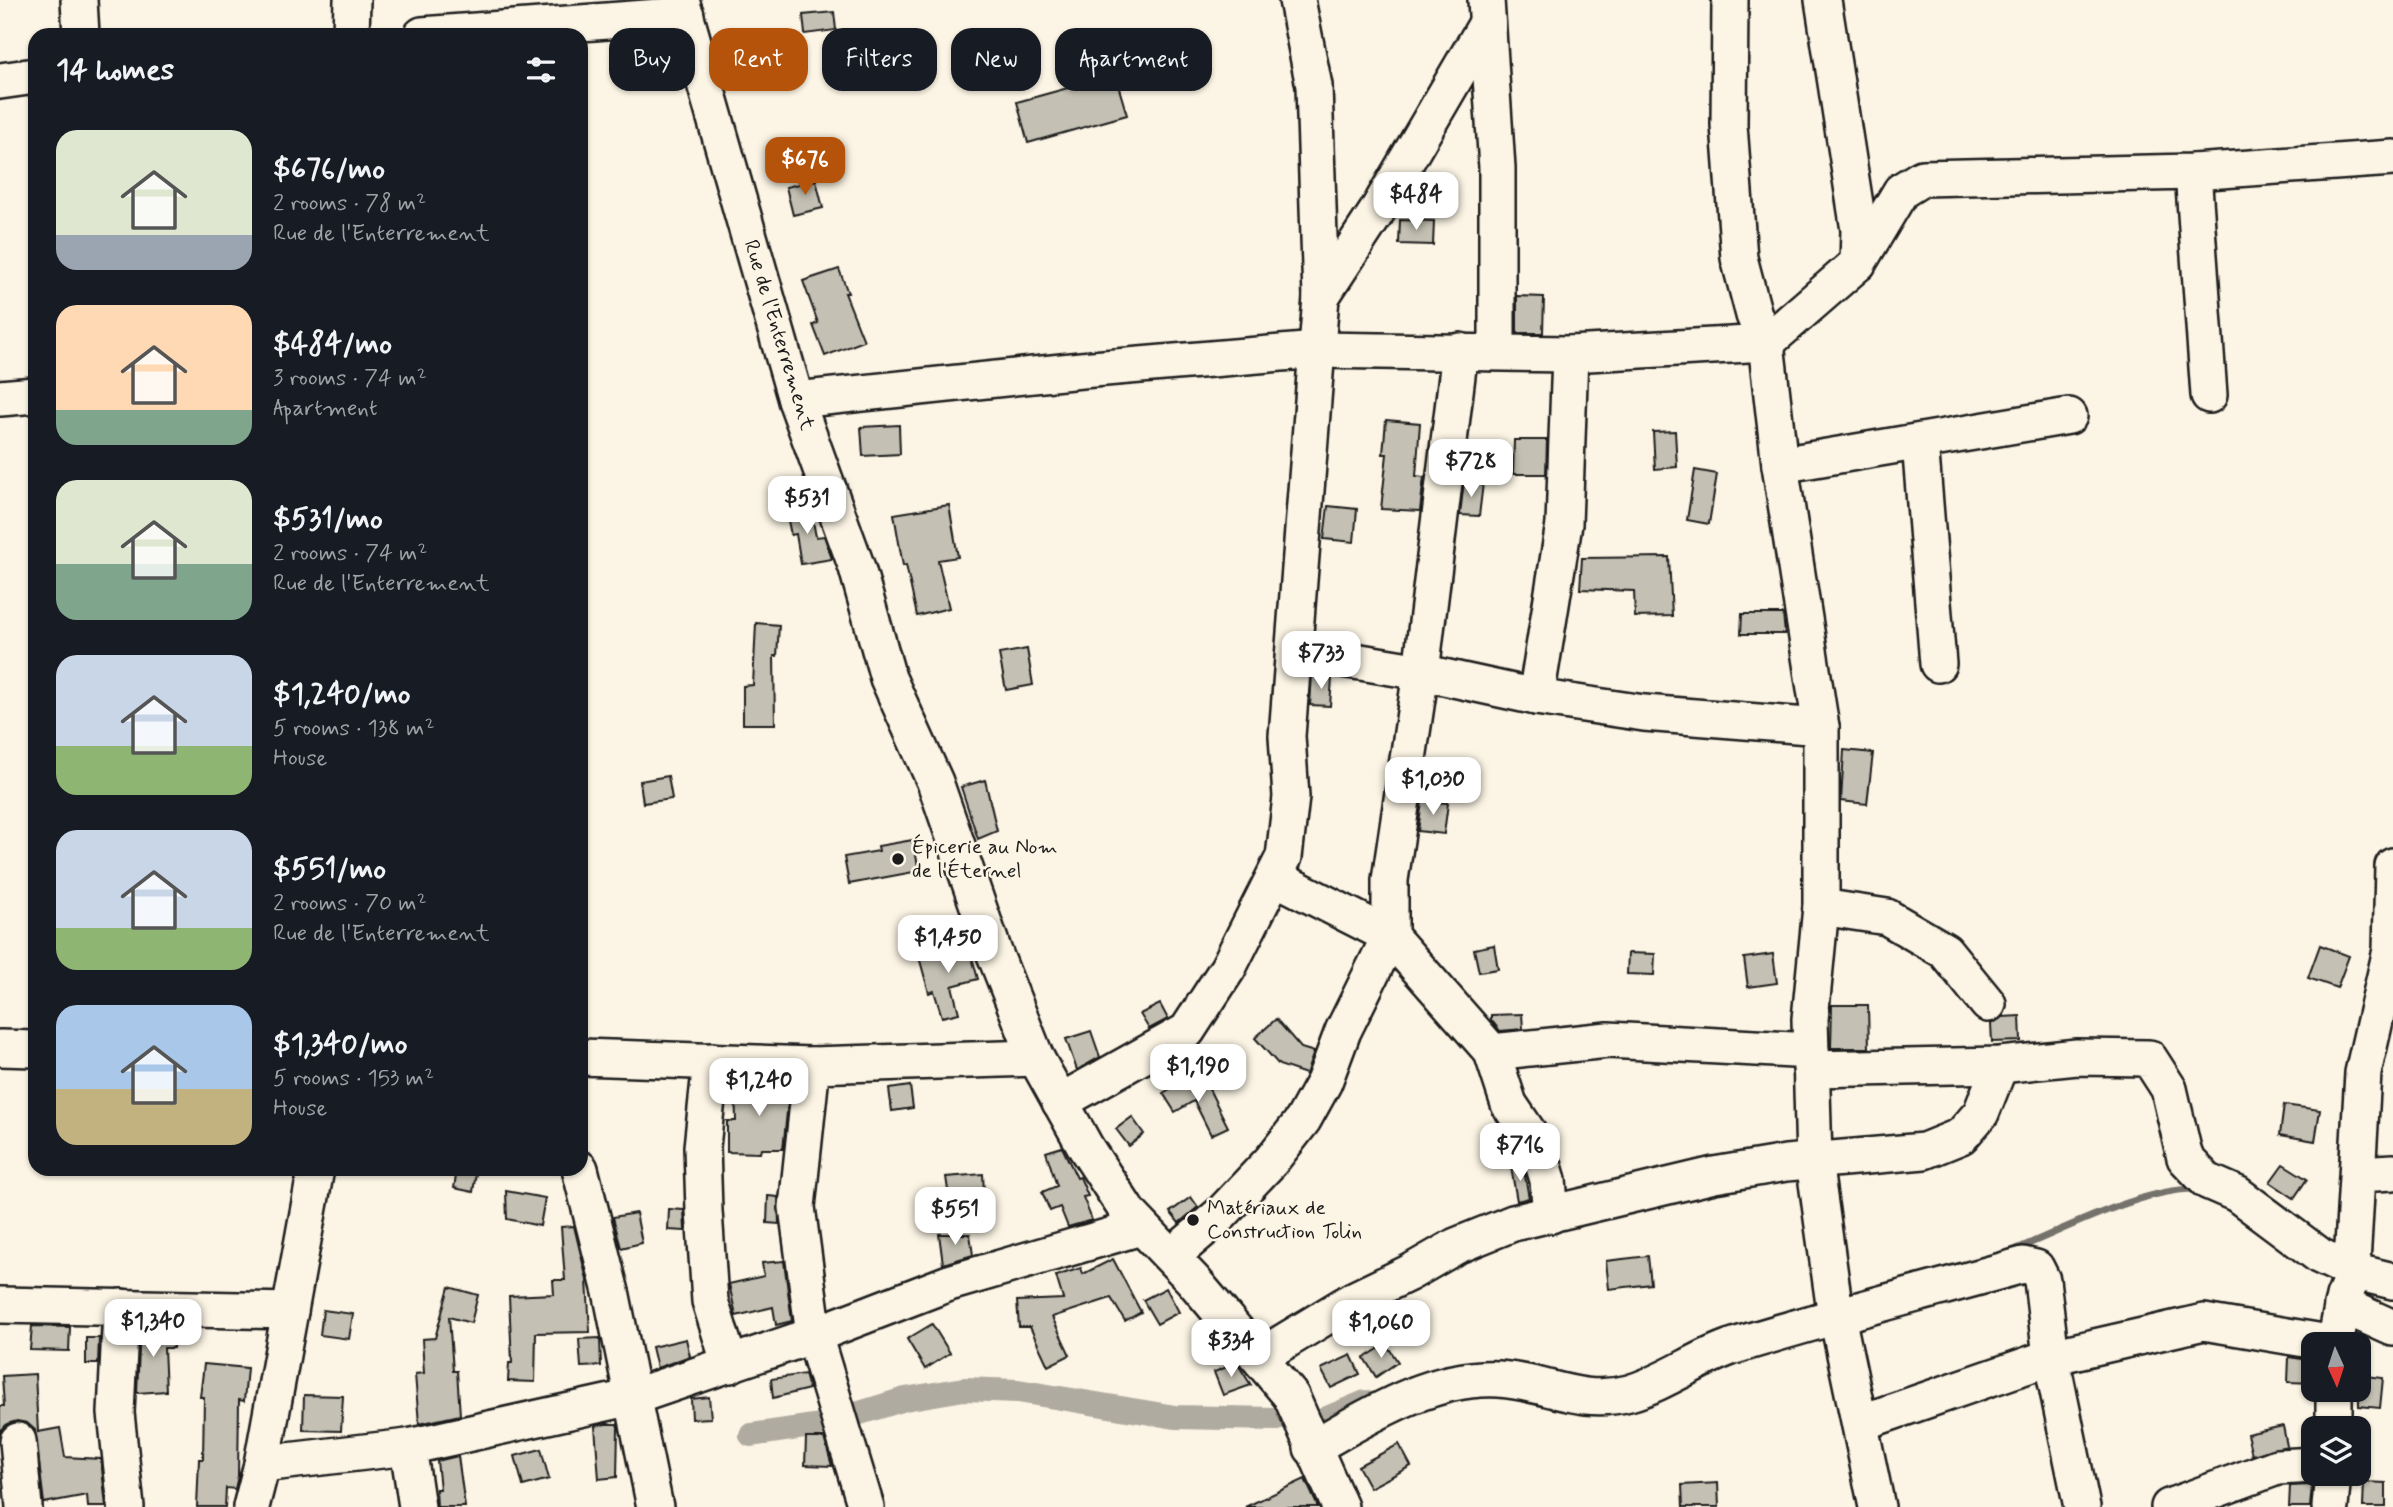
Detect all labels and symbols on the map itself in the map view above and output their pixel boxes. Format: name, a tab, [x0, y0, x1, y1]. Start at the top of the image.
pin: $676	[764, 138, 846, 197]
pin: $484	[1375, 173, 1457, 232]
street label: Rue de l'Enterrement	[737, 236, 821, 434]
pin: $728	[1430, 440, 1512, 499]
pin: $531	[766, 476, 848, 536]
pin: $733	[1280, 632, 1362, 691]
pin: $1,030	[1376, 758, 1490, 817]
place label: Épicerie au Nom de l'Éternel	[912, 833, 1058, 885]
marker: Épicerie au Nom de l'Éternel	[890, 851, 906, 867]
pin: $1,450	[891, 916, 1005, 975]
pin: $1,190	[1141, 1044, 1255, 1104]
pin: $1,240	[702, 1058, 816, 1118]
pin: $716	[1479, 1124, 1561, 1183]
pin: $551	[914, 1188, 996, 1247]
place label: Matériaux de Construction Tolin	[1207, 1194, 1362, 1246]
marker: Matériaux de Construction Tolin	[1185, 1212, 1201, 1228]
pin: $1,340	[96, 1300, 210, 1359]
pin: $1,060	[1324, 1300, 1438, 1360]
pin: $334	[1190, 1320, 1272, 1379]
north arrow	[2301, 1332, 2371, 1402]

